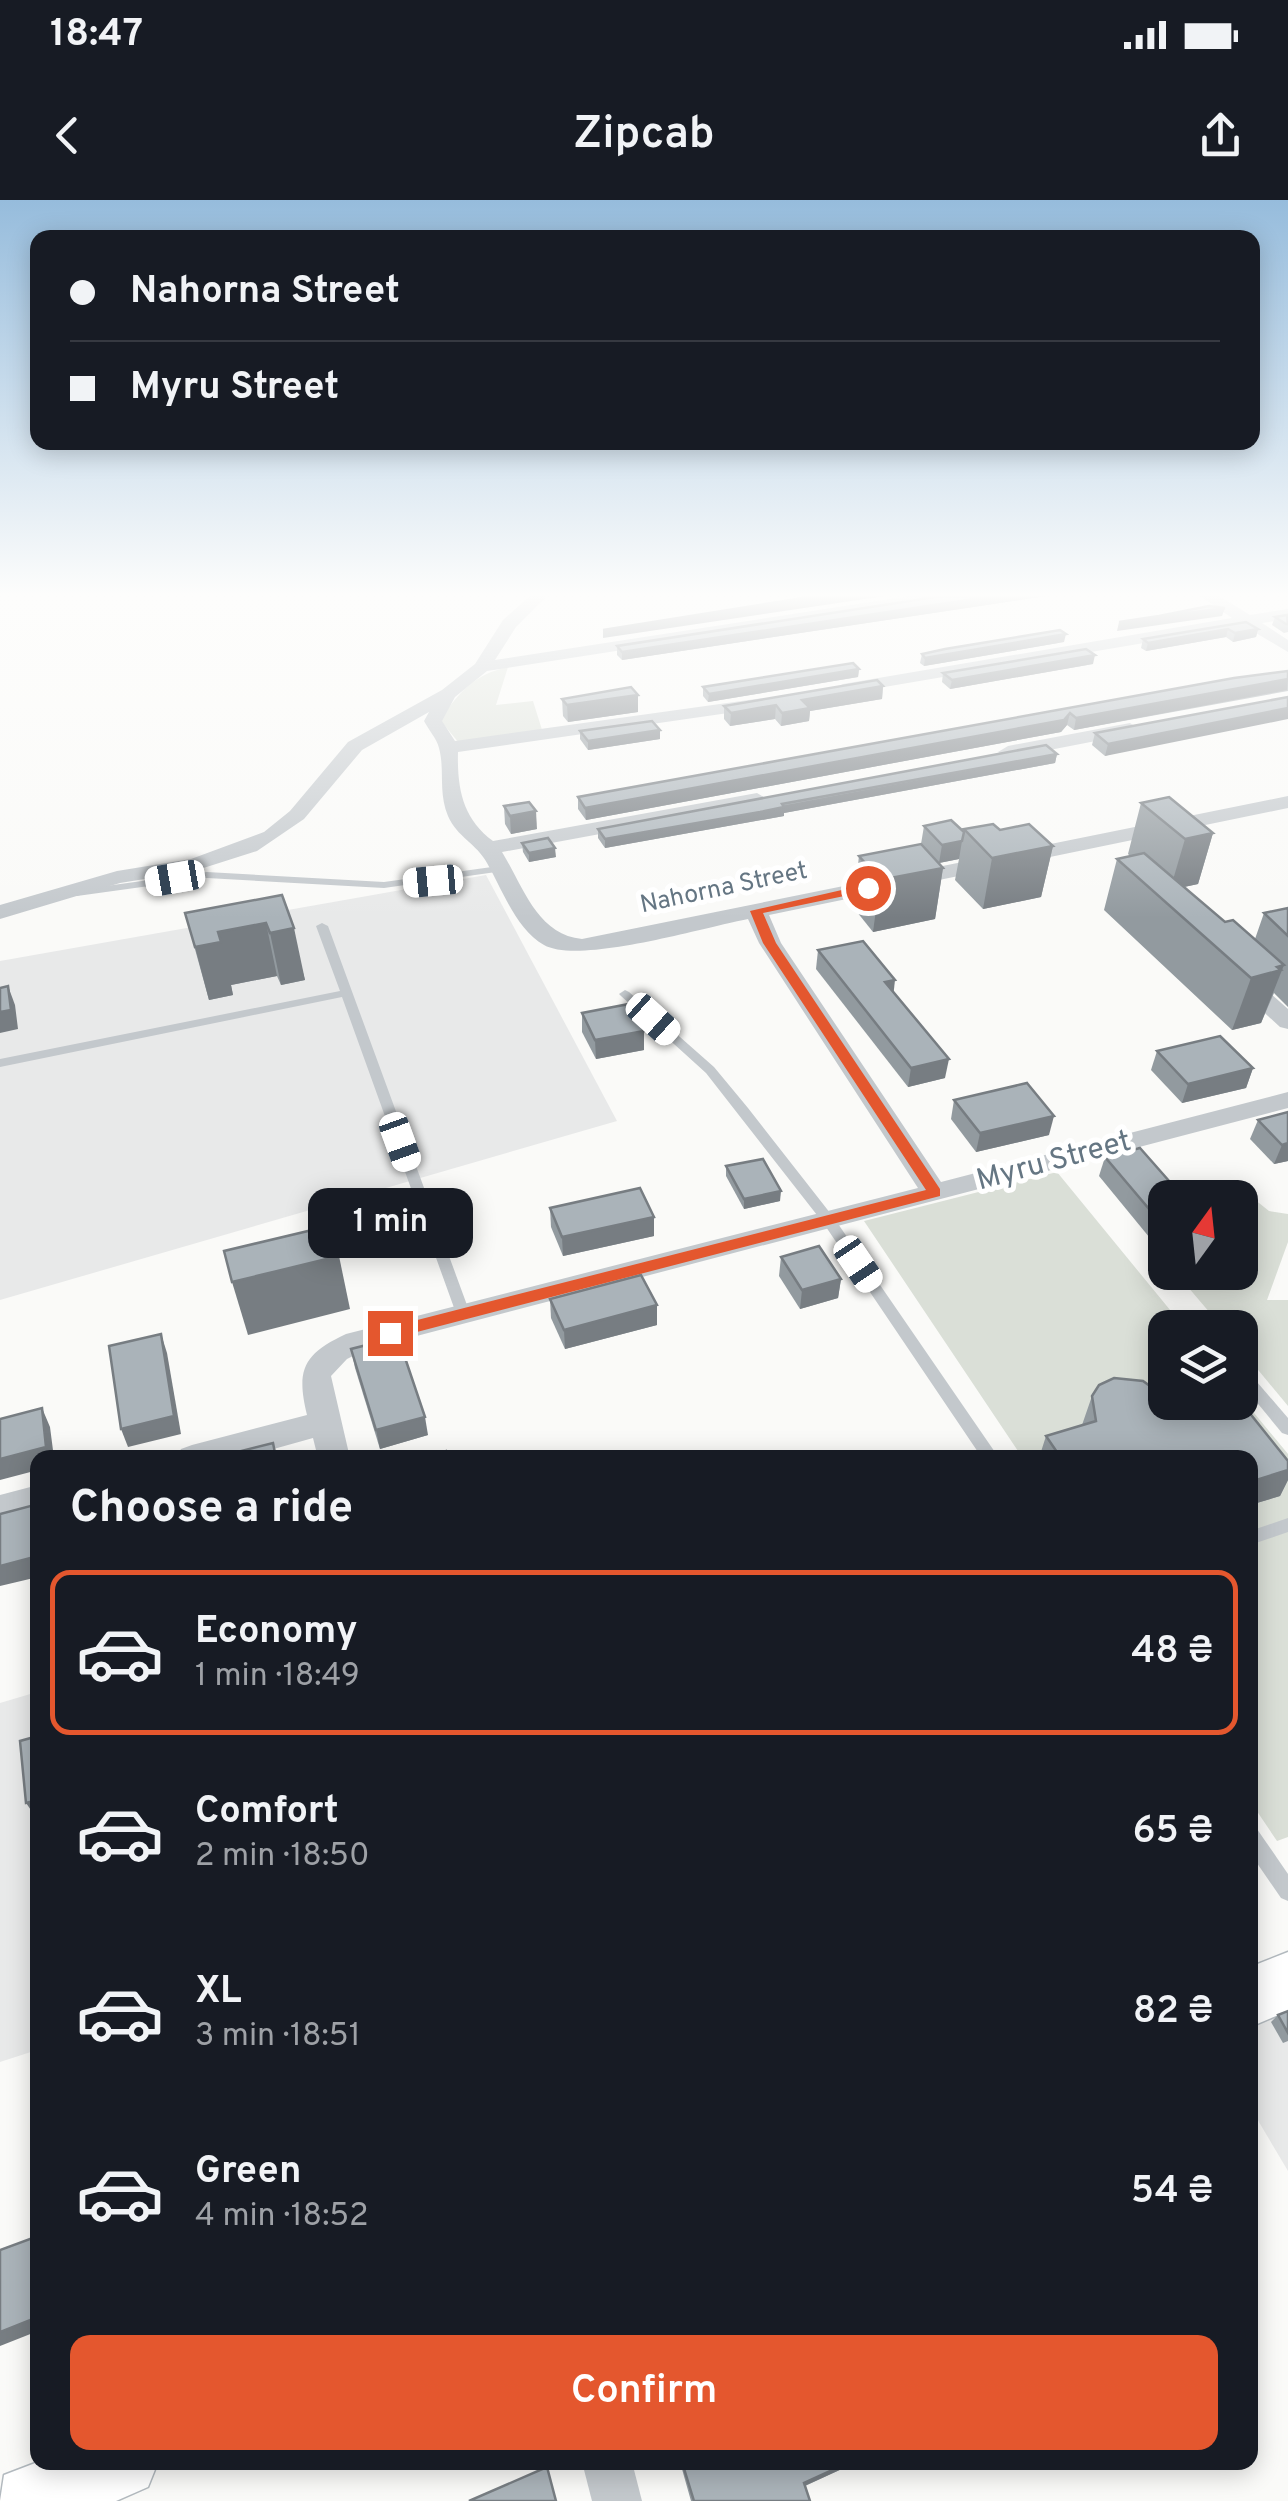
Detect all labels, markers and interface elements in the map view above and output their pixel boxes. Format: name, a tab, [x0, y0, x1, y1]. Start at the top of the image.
text: 18:47	[50, 11, 143, 60]
text: Zipcab	[573, 107, 715, 164]
icon: back	[40, 108, 95, 163]
icon: share	[1193, 108, 1248, 163]
text: Nahorna Street	[130, 268, 400, 317]
text: Myru Street	[130, 364, 339, 413]
street label: Nahorna Street	[638, 856, 810, 922]
car	[143, 858, 207, 898]
car	[402, 863, 464, 899]
route start	[846, 866, 891, 911]
car	[621, 988, 685, 1050]
car	[376, 1109, 424, 1175]
street label: Myru Street	[973, 1124, 1135, 1200]
north arrow	[1148, 1180, 1258, 1290]
map controls	[1148, 1180, 1258, 1420]
callout: 1 min	[308, 1188, 472, 1258]
text: 1 min	[353, 1203, 428, 1243]
car	[829, 1231, 887, 1297]
button: layers	[1148, 1310, 1258, 1420]
route end	[368, 1311, 413, 1356]
text: Choose a ride	[70, 1481, 353, 1538]
icon: car	[75, 1608, 165, 1698]
text: Economy	[195, 1608, 357, 1657]
text: 48 ₴	[1131, 1628, 1213, 1677]
text: 1 min · 18:49	[195, 1657, 360, 1697]
icon: car	[75, 1788, 165, 1878]
text: Comfort	[195, 1788, 339, 1837]
text: 65 ₴	[1132, 1808, 1213, 1857]
text: 2 min · 18:50	[195, 1837, 369, 1877]
icon: car	[75, 1968, 165, 2058]
text: XL	[195, 1968, 242, 2017]
text: 82 ₴	[1133, 1988, 1213, 2037]
text: 3 min · 18:51	[195, 2017, 361, 2057]
icon: car	[75, 2148, 165, 2238]
text: Green	[195, 2148, 301, 2197]
text: 54 ₴	[1131, 2168, 1213, 2217]
text: 4 min · 18:52	[195, 2197, 369, 2237]
button: Confirm	[70, 2335, 1218, 2450]

